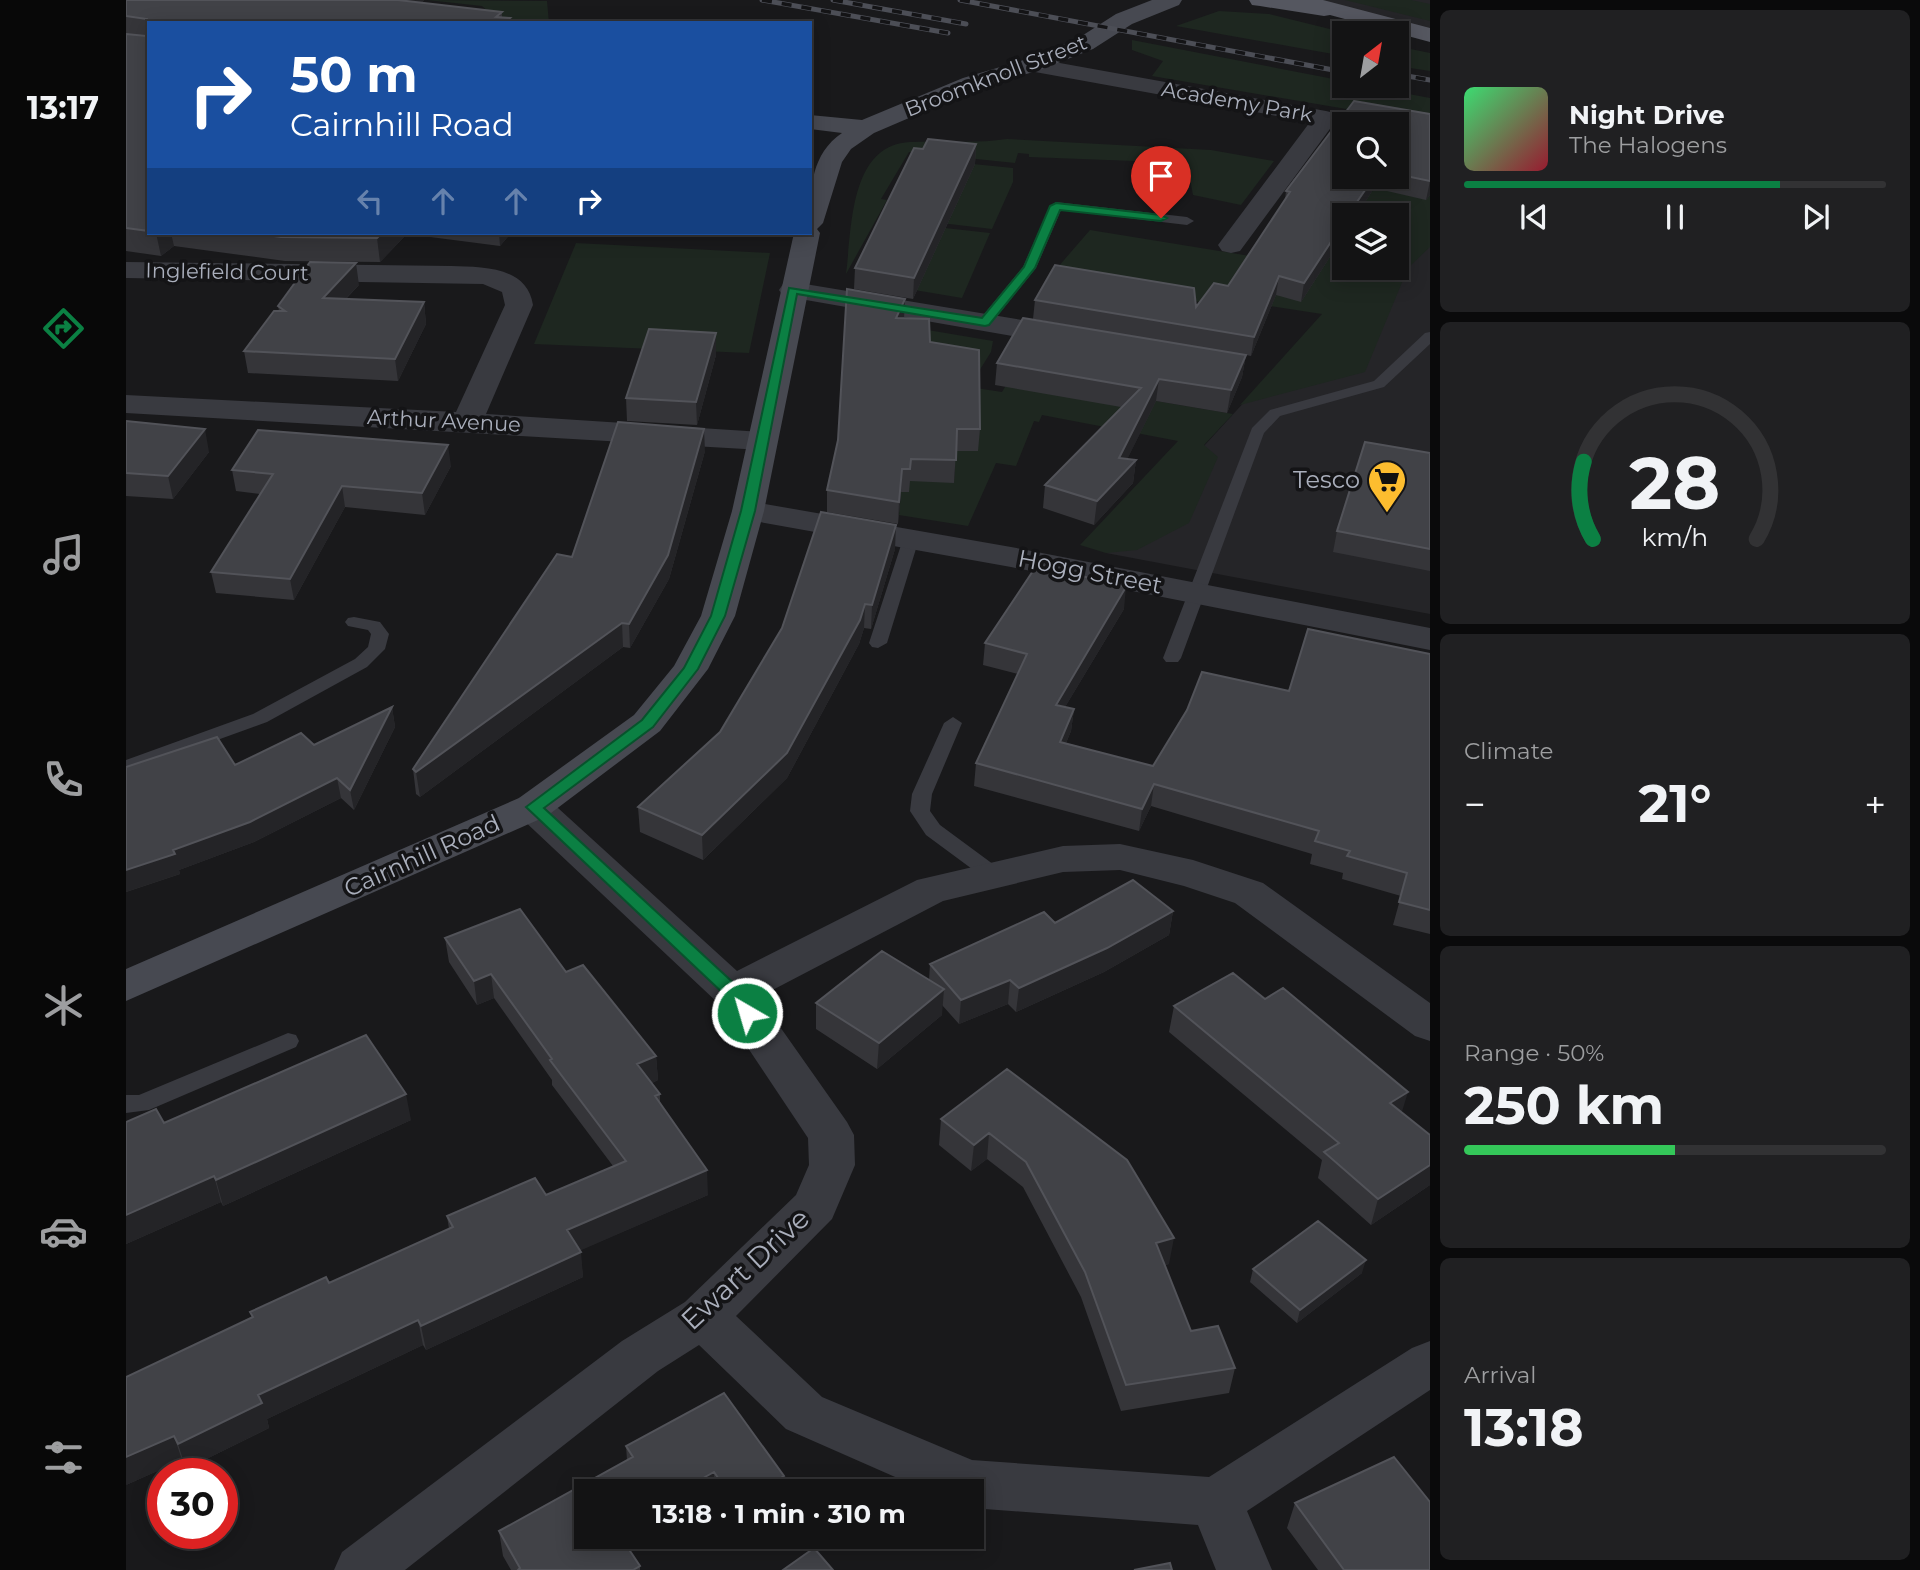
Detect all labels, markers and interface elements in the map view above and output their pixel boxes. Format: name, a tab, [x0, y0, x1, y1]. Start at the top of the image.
north arrow	[1332, 21, 1409, 98]
map controls	[1332, 21, 1409, 280]
street label: Broomknoll Street	[901, 29, 1090, 122]
text: 50 m	[290, 45, 418, 104]
icon: right	[175, 49, 266, 140]
street label: Academy Park	[1160, 76, 1315, 127]
text: 13:17	[27, 88, 99, 127]
text: Night Drive	[1569, 99, 1725, 131]
text: Cairnhill Road	[290, 105, 514, 144]
button: search	[1332, 112, 1409, 189]
text: The Halogens	[1569, 131, 1727, 159]
pin	[1131, 146, 1191, 218]
icon: arrive	[1142, 157, 1180, 195]
icon: left	[351, 182, 389, 220]
icon: ahead	[424, 182, 462, 220]
icon: ahead	[497, 182, 535, 220]
icon: right	[570, 182, 608, 220]
icon: previous	[1515, 198, 1553, 236]
icon: pause	[1656, 198, 1694, 236]
icon: next	[1797, 198, 1835, 236]
button: layers	[1332, 203, 1409, 280]
street label: Inglefield Court	[145, 258, 309, 285]
icon: directions	[39, 304, 88, 353]
street label: Arthur Avenue	[367, 404, 521, 437]
text: 28	[1630, 439, 1721, 527]
supermarket icon: Tesco	[1366, 459, 1408, 514]
place label: Tesco	[1293, 465, 1360, 494]
text: km/h	[1642, 522, 1708, 552]
icon: music	[39, 530, 88, 579]
street label: Hogg Street	[1016, 543, 1165, 600]
text: Climate	[1464, 737, 1553, 765]
icon: phone	[39, 755, 88, 804]
text: 21°	[1639, 772, 1711, 835]
text: −	[1464, 781, 1486, 828]
text: +	[1864, 781, 1886, 828]
street label: Cairnhill Road	[339, 808, 504, 903]
position arrow	[710, 976, 784, 1050]
icon: climate	[39, 981, 88, 1030]
text: Range · 50%	[1464, 1039, 1604, 1067]
text: 250 km	[1464, 1074, 1664, 1137]
street label: Ewart Drive	[674, 1201, 816, 1337]
icon: car	[39, 1207, 88, 1256]
text: Arrival	[1464, 1361, 1537, 1389]
text: 13:18	[1464, 1396, 1584, 1459]
icon: filters	[39, 1433, 88, 1482]
speed limit sign: 30	[147, 1458, 238, 1549]
text: 13:18 · 1 min · 310 m	[652, 1498, 906, 1530]

